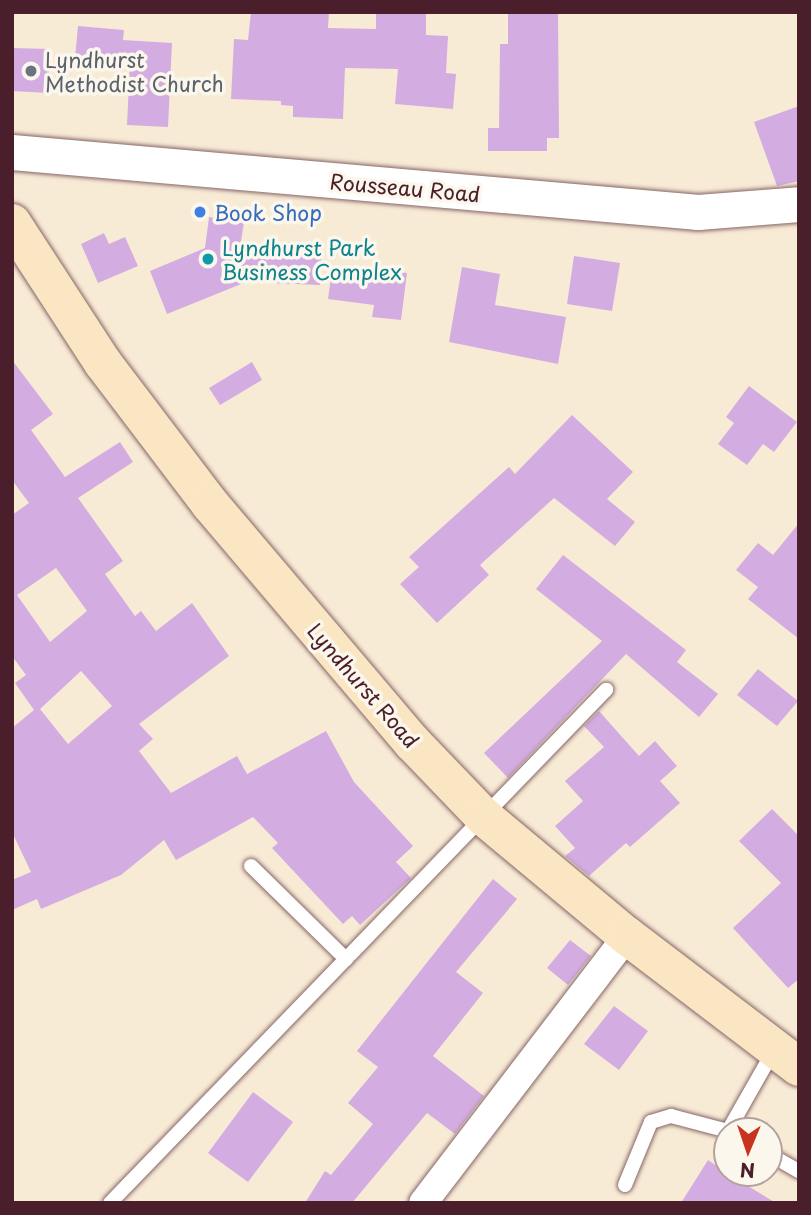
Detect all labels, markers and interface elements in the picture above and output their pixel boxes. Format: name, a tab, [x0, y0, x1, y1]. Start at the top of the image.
place label: Lyndhurst Methodist Church	[45, 46, 224, 96]
marker: Lyndhurst Methodist Church	[23, 63, 39, 79]
street label: Rousseau Road	[328, 168, 482, 206]
place label: Book Shop	[214, 199, 321, 225]
marker: Book Shop	[192, 204, 208, 220]
place label: Lyndhurst Park Business Complex	[222, 234, 403, 284]
marker: Lyndhurst Park Business Complex	[200, 251, 216, 267]
street label: Lyndhurst Road	[303, 617, 425, 753]
north arrow	[713, 1117, 783, 1187]
text: N	[739, 1157, 755, 1185]

